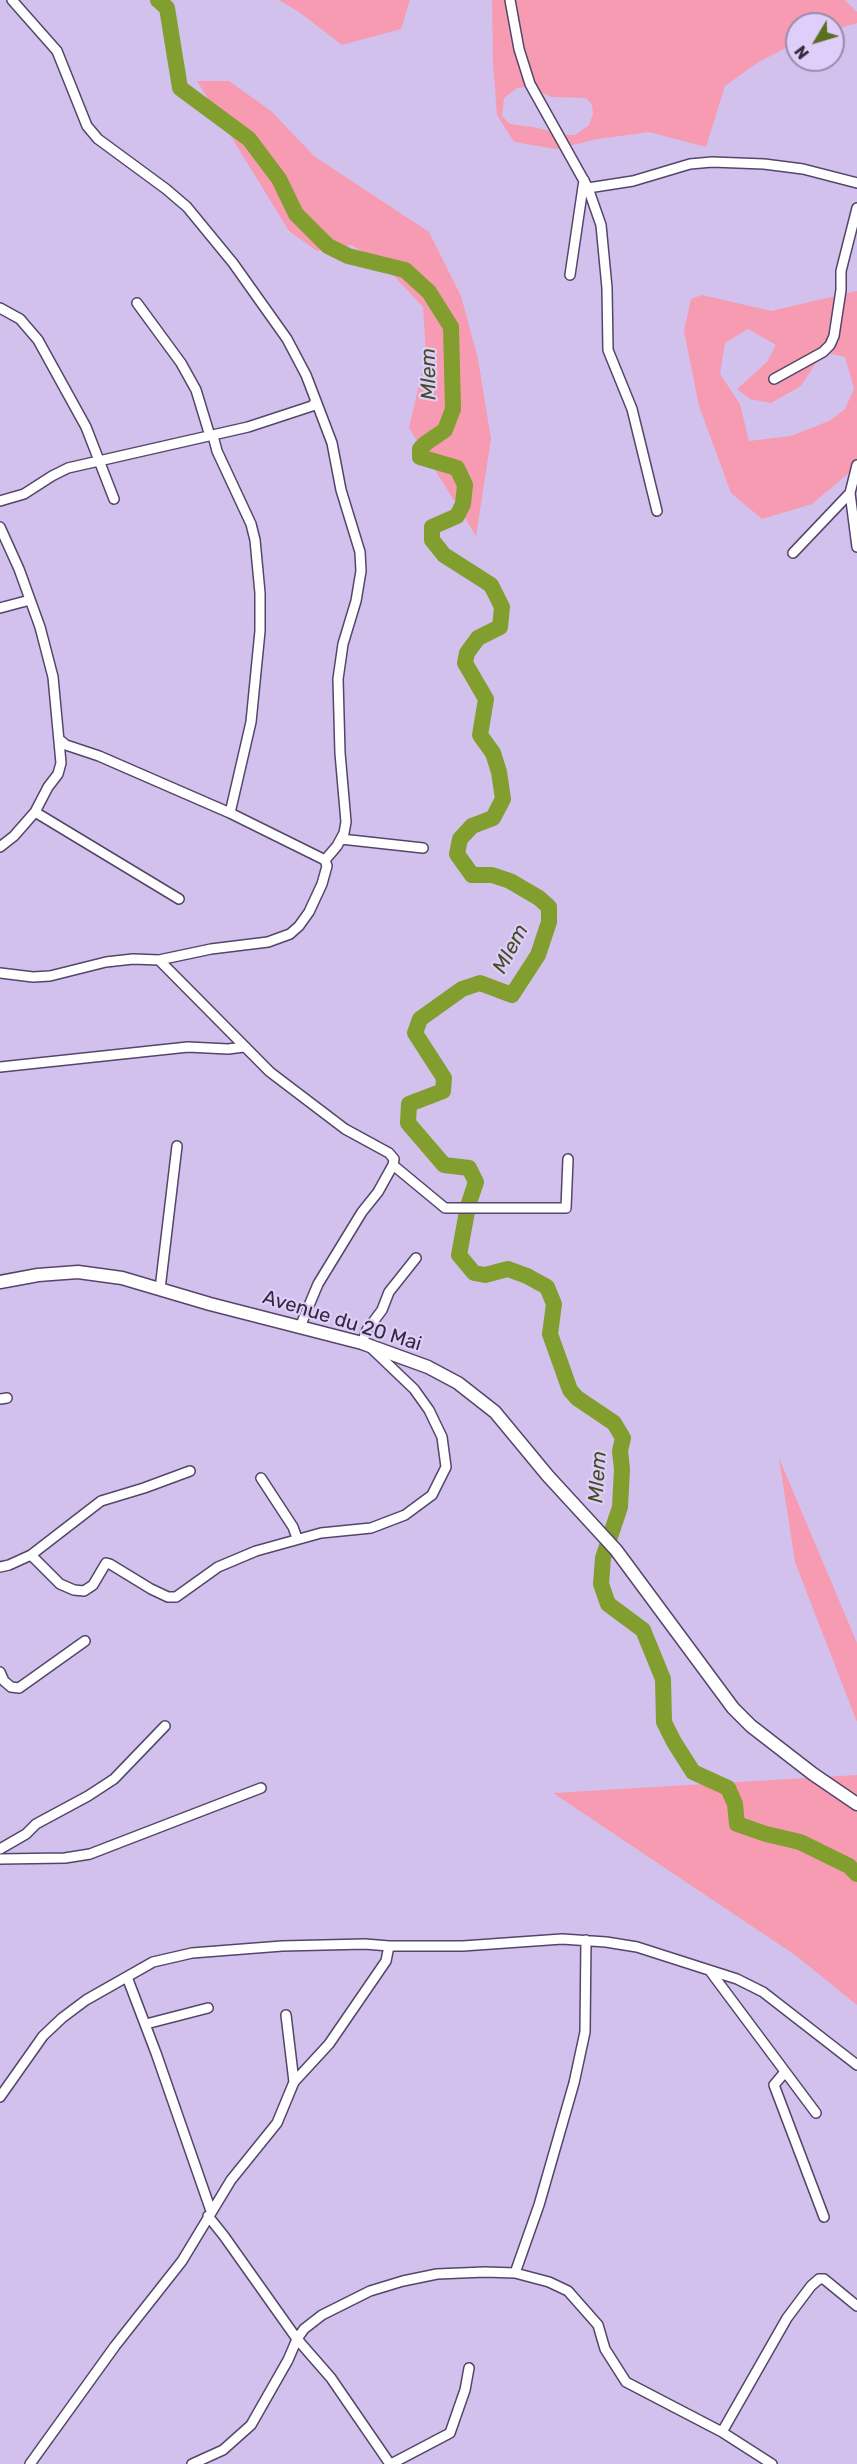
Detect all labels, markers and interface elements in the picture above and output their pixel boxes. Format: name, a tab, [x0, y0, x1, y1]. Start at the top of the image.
north arrow	[785, 12, 845, 72]
text: N	[791, 42, 813, 63]
water label: Mlem	[416, 348, 442, 400]
water label: Mlem	[488, 920, 534, 978]
street label: Avenue du 20 Mai	[260, 1285, 424, 1357]
water label: Mlem	[584, 1450, 612, 1504]

